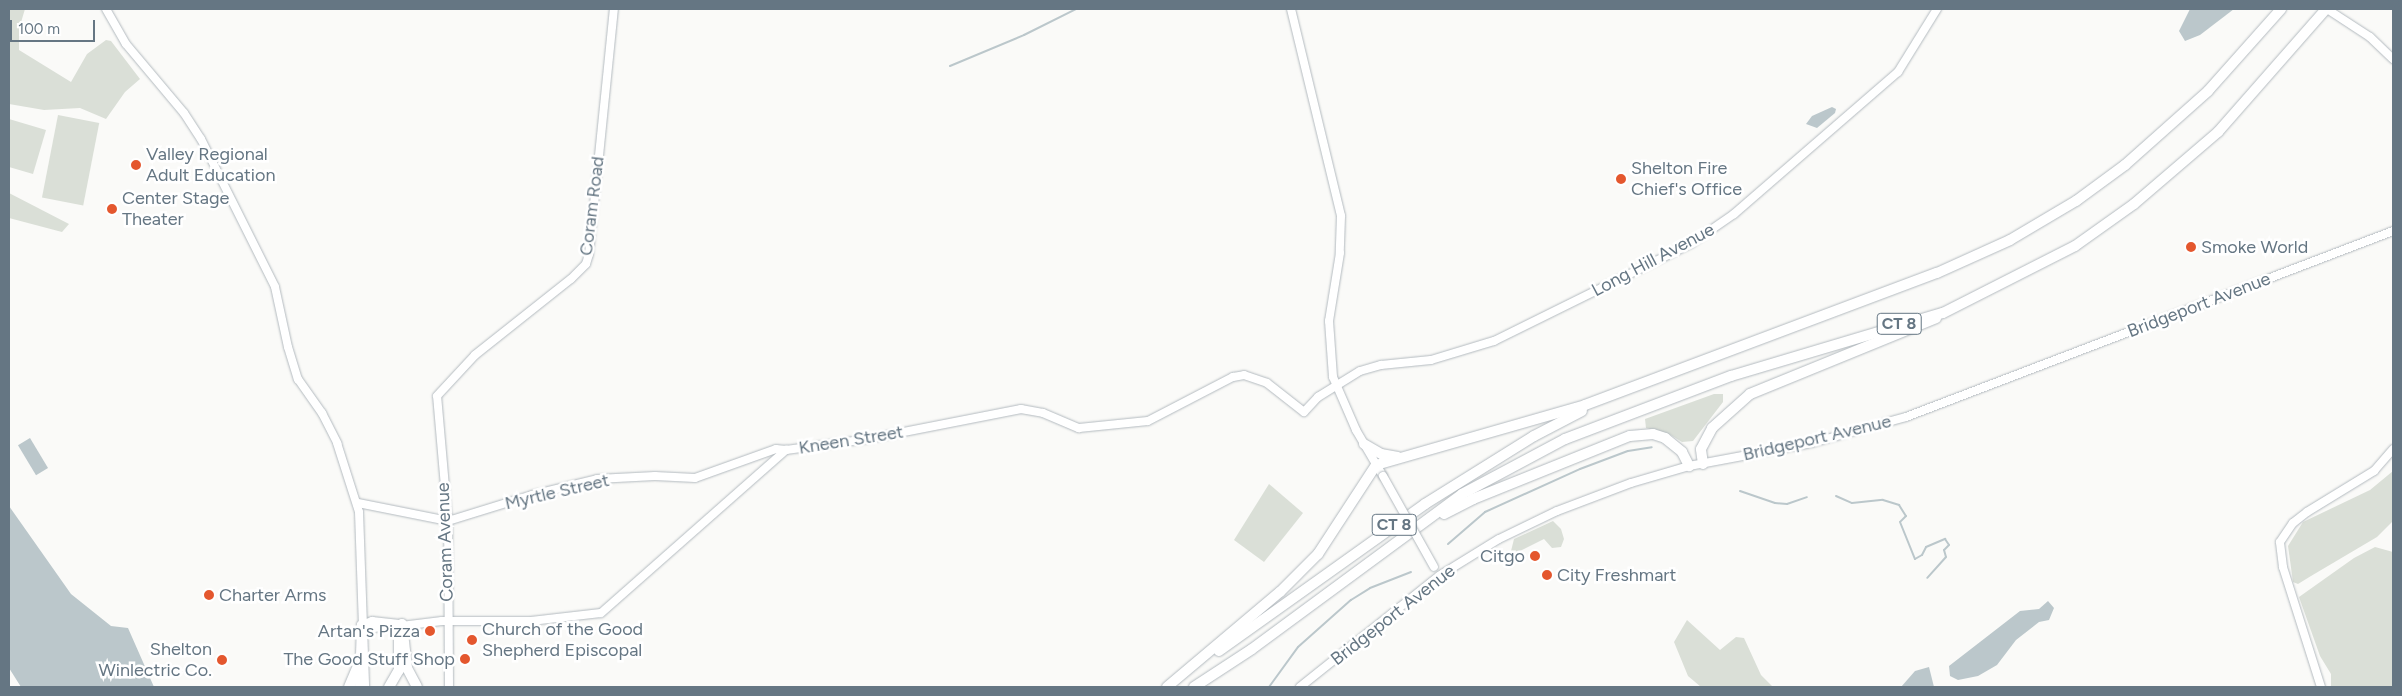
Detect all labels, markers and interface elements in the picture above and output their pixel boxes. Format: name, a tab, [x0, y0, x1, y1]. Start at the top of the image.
scale bar	[12, 10, 98, 42]
text: 100 m	[18, 20, 60, 38]
place label: Valley Regional Adult Education	[146, 144, 275, 186]
street label: Coram Road	[575, 155, 609, 257]
place label: Shelton Fire Chief's Office	[1631, 158, 1742, 200]
marker: Valley Regional Adult Education	[130, 159, 142, 171]
marker: Shelton Fire Chief's Office	[1615, 173, 1627, 185]
place label: Center Stage Theater	[122, 188, 229, 230]
marker: Center Stage Theater	[106, 203, 118, 215]
street label: Long Hill Avenue	[1588, 219, 1718, 301]
place label: Smoke World	[2201, 236, 2308, 258]
marker: Smoke World	[2185, 241, 2197, 253]
street label: Bridgeport Avenue	[2124, 268, 2274, 342]
road number: CT 8	[1876, 310, 1922, 338]
street label: Bridgeport Avenue	[1741, 410, 1893, 466]
street label: Kneen Street	[797, 421, 905, 459]
street label: Myrtle Street	[503, 470, 611, 514]
street label: Coram Avenue	[432, 482, 458, 602]
road number: CT 8	[1372, 512, 1416, 538]
place label: Citgo	[1480, 545, 1525, 567]
marker: Citgo	[1529, 550, 1541, 562]
street label: Bridgeport Avenue	[1327, 560, 1459, 670]
place label: City Freshmart	[1557, 564, 1676, 586]
marker: City Freshmart	[1541, 569, 1553, 581]
place label: Charter Arms	[219, 584, 326, 606]
marker: Charter Arms	[203, 589, 215, 601]
place label: Church of the Good Shepherd Episcopal	[482, 619, 643, 662]
place label: Artan's Pizza	[318, 620, 420, 642]
marker: Artan's Pizza	[424, 625, 436, 637]
marker: Church of the Good Shepherd Episcopal	[466, 634, 478, 646]
place label: Shelton Winlectric Co.	[99, 639, 212, 682]
place label: The Good Stuff Shop	[283, 648, 455, 670]
marker: The Good Stuff Shop	[459, 653, 471, 665]
marker: Shelton Winlectric Co.	[216, 654, 228, 666]

